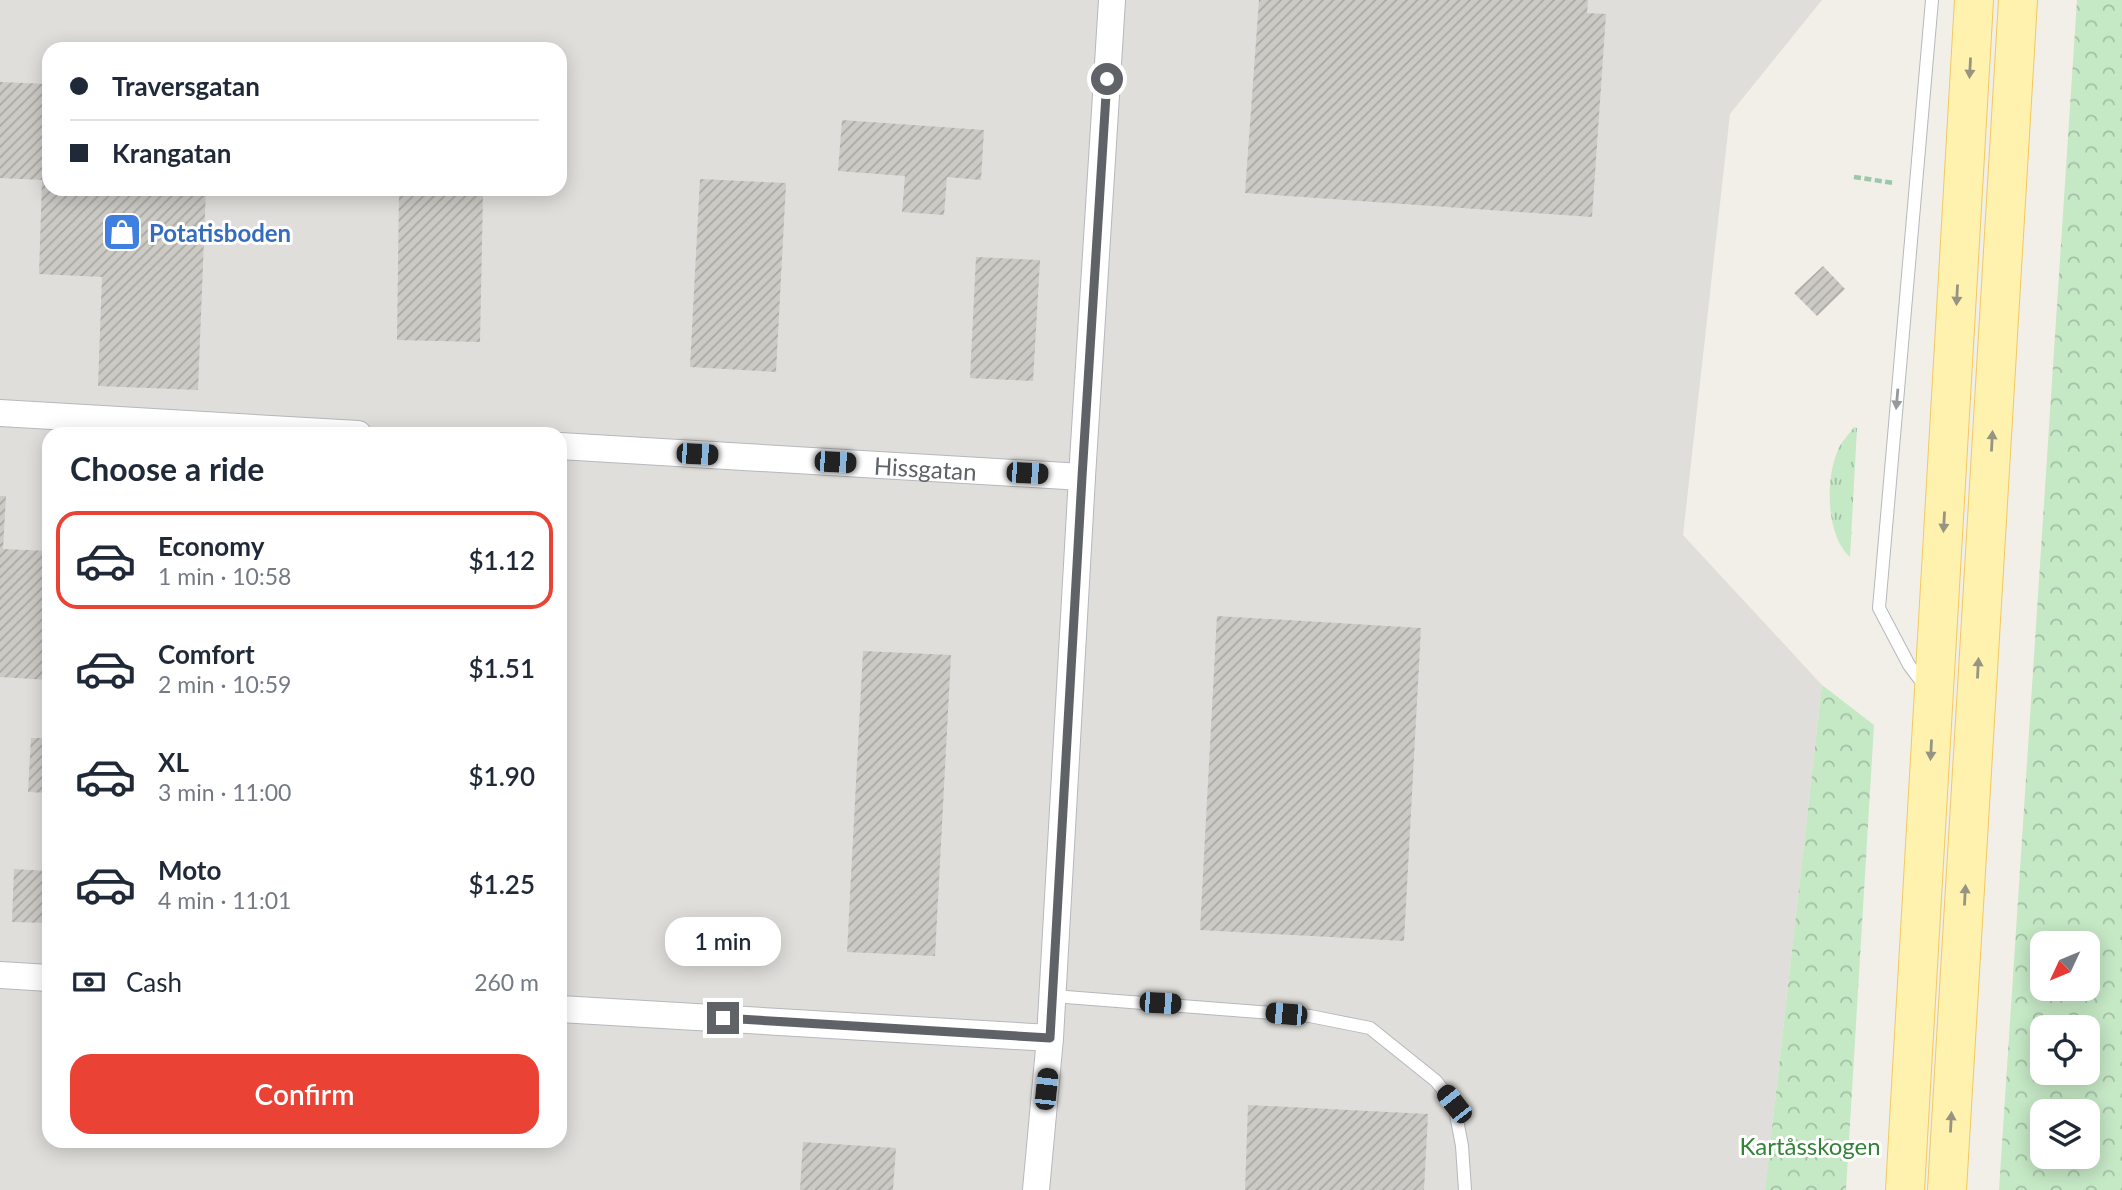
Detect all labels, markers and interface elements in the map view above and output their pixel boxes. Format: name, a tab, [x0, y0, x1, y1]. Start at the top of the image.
one-way arrow	[1965, 57, 1976, 79]
route start	[1091, 63, 1123, 95]
text: Traversgatan	[112, 70, 260, 102]
text: Krangatan	[112, 137, 231, 169]
shop icon: Potatisboden	[101, 211, 143, 253]
place label: Potatisboden	[149, 218, 291, 247]
one-way arrow	[1952, 285, 1963, 307]
one-way arrow	[1891, 388, 1902, 410]
one-way arrow	[1987, 429, 1998, 451]
car	[676, 442, 719, 466]
text: Choose a ride	[70, 449, 264, 488]
car	[814, 450, 857, 474]
street label: Hissgatan	[873, 450, 978, 485]
car	[1006, 461, 1049, 485]
one-way arrow	[1939, 512, 1950, 534]
icon: car	[74, 529, 137, 592]
text: Economy	[158, 530, 264, 562]
text: $1.12	[469, 544, 535, 576]
text: 1 min · 10:58	[158, 562, 291, 590]
icon: car	[74, 637, 137, 700]
text: Comfort	[158, 638, 255, 670]
text: $1.51	[469, 652, 535, 684]
one-way arrow	[1973, 656, 1984, 678]
text: 2 min · 10:59	[158, 670, 291, 698]
one-way arrow	[1926, 739, 1937, 761]
icon: car	[74, 745, 137, 808]
text: XL	[158, 746, 189, 778]
text: $1.90	[469, 760, 535, 792]
text: 3 min · 11:00	[158, 778, 291, 806]
icon: car	[74, 853, 137, 916]
text: Moto	[158, 854, 221, 886]
text: $1.25	[469, 868, 535, 900]
one-way arrow	[1960, 884, 1971, 906]
text: 4 min · 11:01	[158, 886, 291, 914]
callout: 1 min	[665, 916, 781, 965]
text: 1 min	[695, 927, 751, 955]
north arrow	[2030, 931, 2100, 1001]
map controls	[2030, 931, 2100, 1169]
icon: cash	[70, 963, 108, 1001]
text: Cash	[126, 966, 182, 998]
text: 260 m	[474, 968, 539, 996]
car	[1139, 991, 1182, 1015]
route end	[707, 1002, 739, 1034]
car	[1265, 1002, 1308, 1026]
button: locate	[2030, 1015, 2100, 1085]
button: Confirm	[70, 1054, 539, 1134]
car	[1034, 1067, 1059, 1111]
car	[1433, 1081, 1476, 1127]
button: layers	[2030, 1099, 2100, 1169]
one-way arrow	[1946, 1111, 1957, 1133]
park label: Kartåsskogen	[1739, 1131, 1881, 1160]

